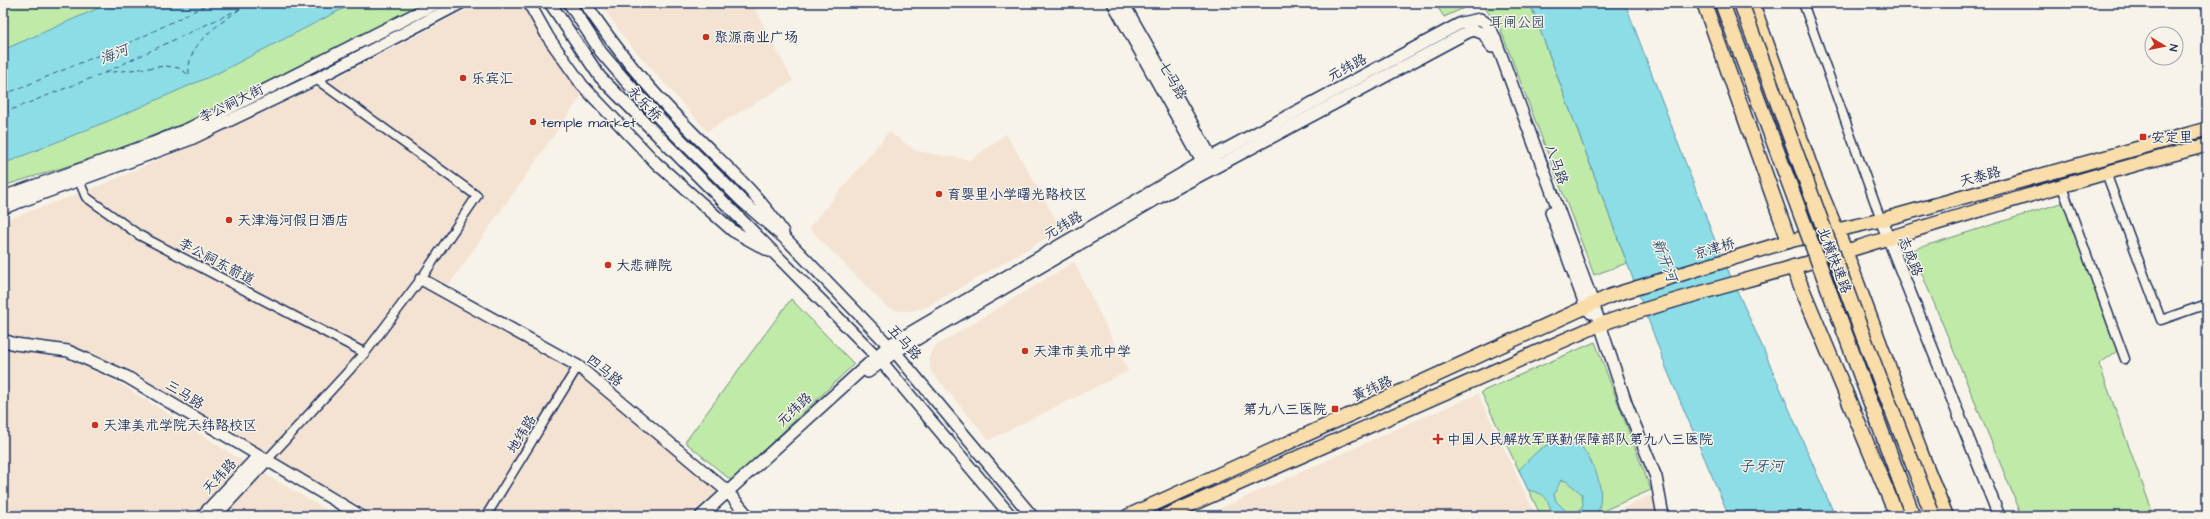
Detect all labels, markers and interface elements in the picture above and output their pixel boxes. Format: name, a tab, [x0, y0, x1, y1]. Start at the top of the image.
park label: 耳闸公园	[1489, 13, 1545, 33]
north arrow	[2144, 26, 2184, 66]
place label: 聚源商业广场	[714, 28, 798, 48]
marker: 聚源商业广场	[701, 32, 711, 42]
water label: 海河	[96, 38, 135, 70]
text: N	[2165, 43, 2181, 52]
street label: 元纬路	[1324, 49, 1371, 87]
street label: 七马路	[1153, 57, 1191, 104]
place label: 乐宾汇	[471, 69, 513, 89]
marker: 乐宾汇	[458, 73, 468, 83]
street label: 李公祠大街	[196, 80, 267, 128]
street label: 永乐桥	[622, 82, 666, 126]
place label: temple market	[541, 113, 636, 133]
marker: temple market	[528, 117, 538, 127]
place label: 安定里	[2151, 128, 2193, 148]
marker: 安定里	[2138, 132, 2148, 142]
street label: 八马路	[1539, 141, 1573, 187]
street label: 天泰路	[1957, 162, 2003, 192]
place label: 育婴里小学曙光路校区	[947, 185, 1087, 205]
marker: 育婴里小学曙光路校区	[934, 189, 944, 199]
street label: 元纬路	[1040, 207, 1087, 245]
place label: 天津海河假日酒店	[237, 211, 349, 231]
marker: 天津海河假日酒店	[224, 215, 234, 225]
street label: 北横快速路	[1812, 224, 1856, 297]
street label: 李公祠东箭道	[175, 233, 258, 290]
street label: 京津桥	[1691, 233, 1737, 265]
street label: 志成路	[1893, 233, 1927, 280]
water label: 新开河	[1647, 235, 1683, 288]
place label: 大悲禅院	[616, 256, 672, 276]
marker: 大悲禅院	[603, 260, 613, 270]
street label: 五马路	[883, 320, 926, 365]
place label: 天津市美术中学	[1033, 342, 1131, 362]
marker: 天津市美术中学	[1020, 346, 1030, 356]
street label: 四马路	[582, 350, 627, 392]
street label: 黄纬路	[1349, 371, 1396, 407]
street label: 三马路	[161, 375, 208, 414]
street label: 元纬路	[773, 388, 817, 431]
place label: 第九八三医院	[1243, 400, 1327, 420]
marker: 第九八三医院	[1330, 404, 1340, 414]
street label: 地纬路	[502, 411, 541, 458]
place label: 天津美术学院天纬路校区	[103, 416, 257, 436]
marker: 天津美术学院天纬路校区	[90, 420, 100, 430]
place label: 中国人民解放军联勤保障部队第九八三医院	[1447, 430, 1713, 450]
marker: 中国人民解放军联勤保障部队第九八三医院	[1432, 433, 1444, 445]
street label: 天纬路	[198, 455, 241, 499]
water label: 子牙河	[1738, 456, 1786, 477]

